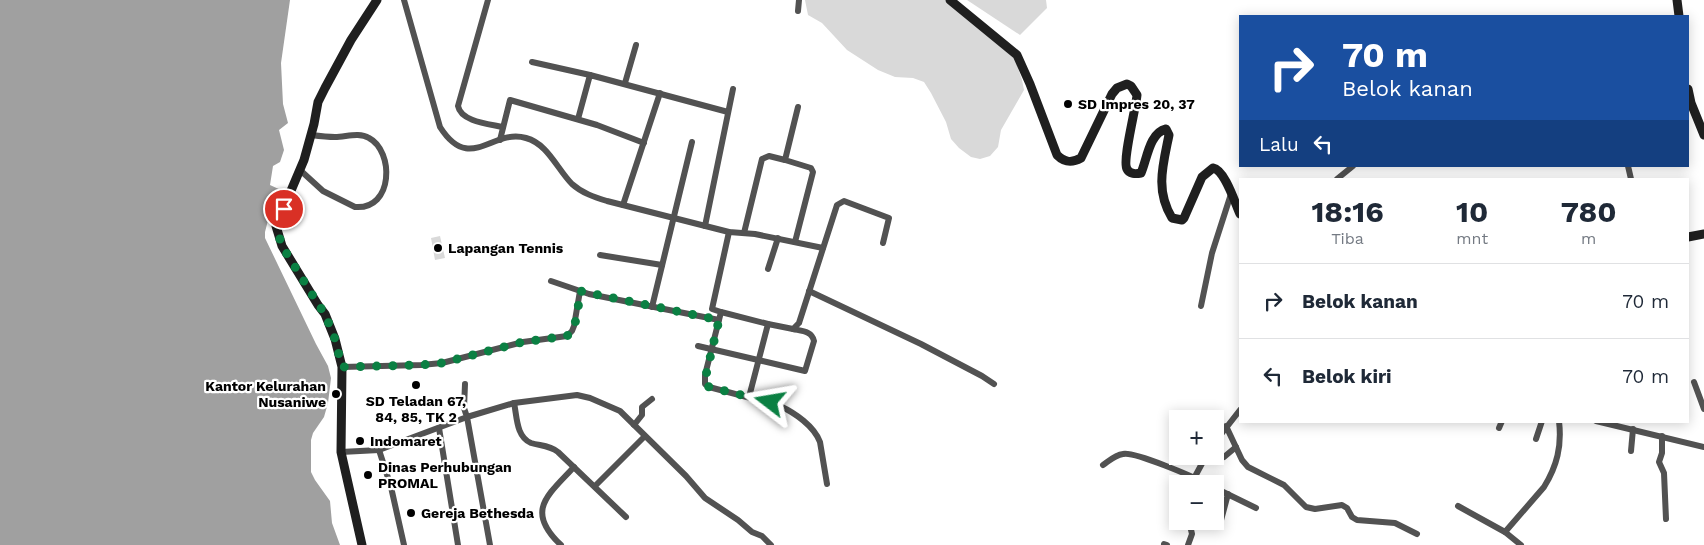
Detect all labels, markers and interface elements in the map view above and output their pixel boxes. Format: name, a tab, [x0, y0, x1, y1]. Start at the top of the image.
text: 70 m	[1342, 34, 1428, 76]
icon: right	[1259, 35, 1324, 100]
text: Belok kanan	[1342, 76, 1473, 101]
place label: SD Impres 20, 37	[1078, 96, 1195, 112]
marker: SD Impres 20, 37	[1062, 98, 1074, 110]
icon: left	[1309, 130, 1337, 158]
text: Lalu	[1259, 133, 1299, 156]
pin	[263, 188, 305, 230]
text: 18:16	[1311, 194, 1384, 229]
text: 10	[1456, 194, 1488, 229]
text: 780	[1561, 194, 1617, 229]
icon: arrive	[270, 195, 298, 223]
text: Tiba	[1331, 229, 1364, 248]
text: mnt	[1456, 229, 1488, 248]
text: m	[1581, 229, 1596, 248]
place label: Lapangan Tennis	[448, 240, 564, 256]
marker: Lapangan Tennis	[432, 242, 444, 254]
icon: right	[1259, 287, 1287, 315]
text: Belok kanan	[1302, 290, 1418, 313]
text: 70 m	[1622, 290, 1669, 313]
icon: left	[1259, 362, 1287, 390]
text: Belok kiri	[1302, 365, 1392, 388]
text: 70 m	[1622, 365, 1669, 388]
position arrow	[743, 375, 795, 427]
place label: Kantor Kelurahan Nusaniwe	[205, 378, 326, 410]
marker: SD Teladan 67, 84, 85, TK 2	[410, 379, 422, 391]
marker: Kantor Kelurahan Nusaniwe	[330, 388, 342, 400]
place label: SD Teladan 67, 84, 85, TK 2	[366, 393, 466, 425]
map controls	[1169, 410, 1224, 530]
button: +	[1169, 410, 1224, 465]
place label: Indomaret	[370, 433, 442, 449]
marker: Indomaret	[354, 435, 366, 447]
place label: Dinas Perhubungan PROMAL	[378, 459, 512, 491]
marker: Dinas Perhubungan PROMAL	[362, 469, 374, 481]
button: −	[1169, 475, 1224, 530]
place label: Gereja Bethesda	[421, 505, 535, 521]
marker: Gereja Bethesda	[405, 507, 417, 519]

